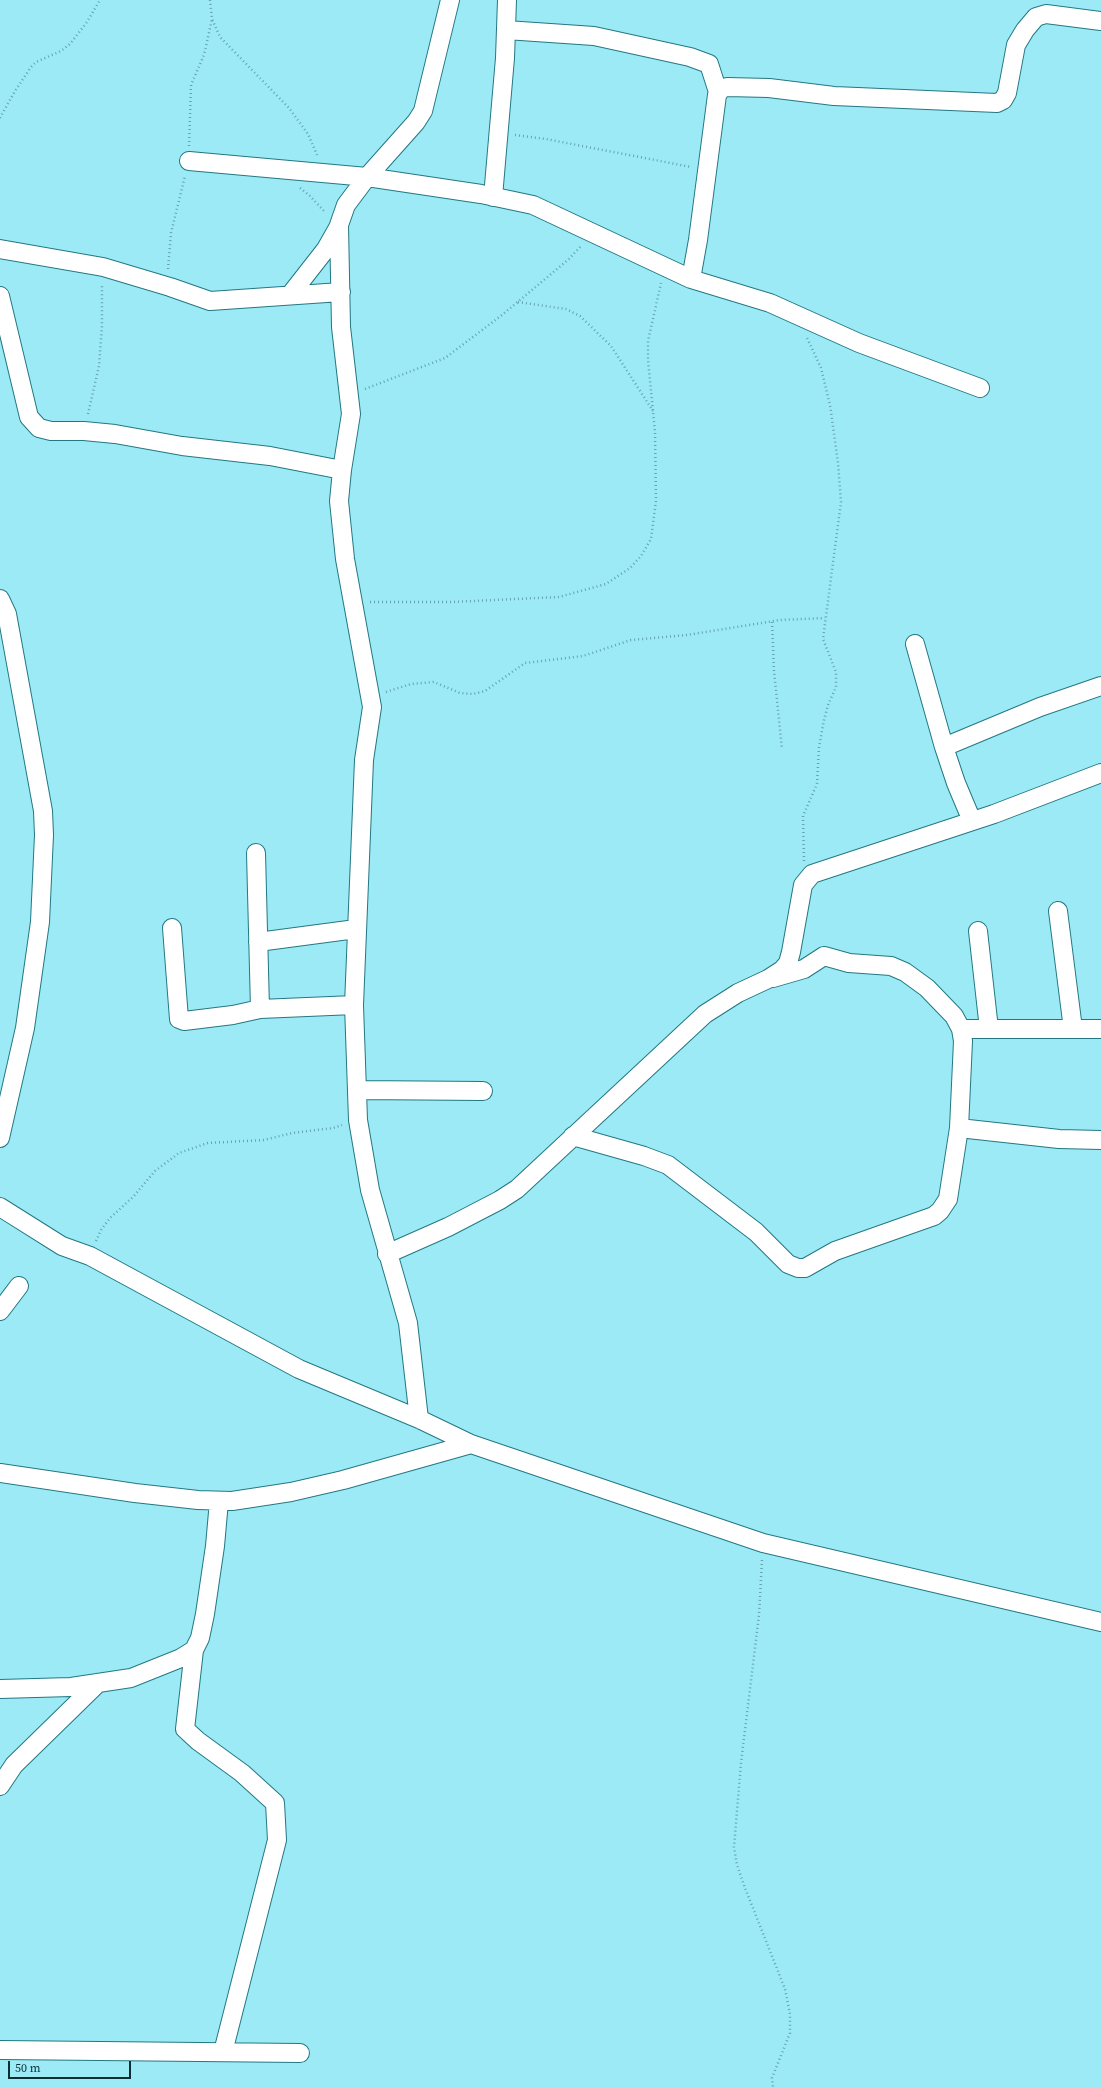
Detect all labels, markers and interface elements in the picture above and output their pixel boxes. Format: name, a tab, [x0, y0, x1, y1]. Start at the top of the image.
scale bar	[10, 2053, 133, 2079]
text: 50 m	[15, 2060, 41, 2076]

